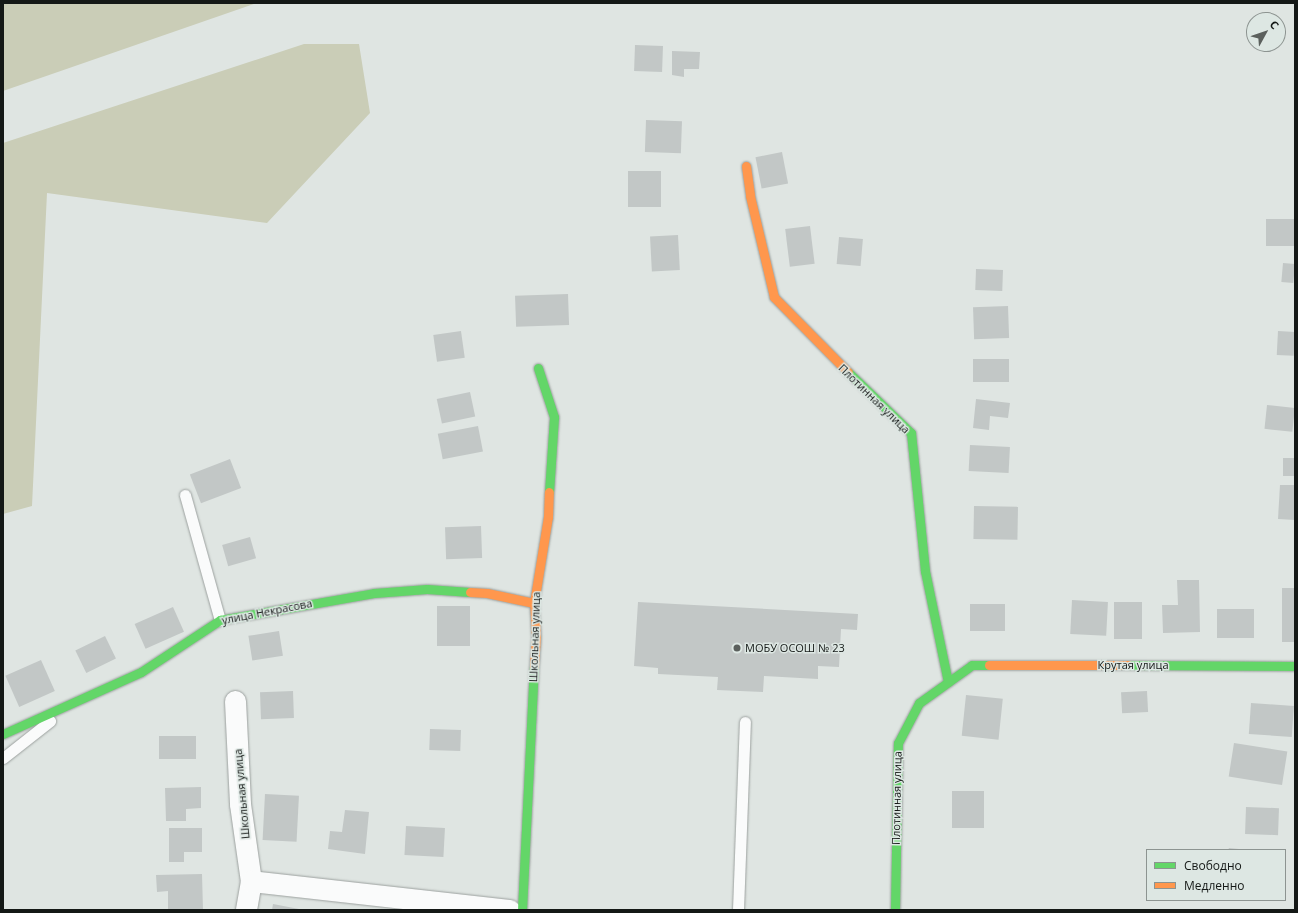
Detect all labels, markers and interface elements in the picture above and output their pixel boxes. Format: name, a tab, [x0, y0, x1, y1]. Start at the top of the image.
north arrow	[1246, 12, 1286, 52]
text: С	[1267, 17, 1283, 32]
street label: Плотинная улица	[836, 362, 912, 436]
street label: Школьная улица	[527, 592, 543, 682]
street label: улица Некрасова	[221, 597, 313, 627]
place label: МОБУ ОСОШ № 23	[745, 641, 845, 655]
marker: МОБУ ОСОШ № 23	[732, 643, 742, 653]
street label: Крутая улица	[1098, 658, 1168, 672]
street label: Школьная улица	[231, 748, 253, 840]
street label: Плотинная улица	[890, 751, 904, 845]
legend	[1146, 849, 1286, 901]
text: Свободно	[1184, 857, 1242, 874]
text: Медленно	[1184, 877, 1244, 894]

